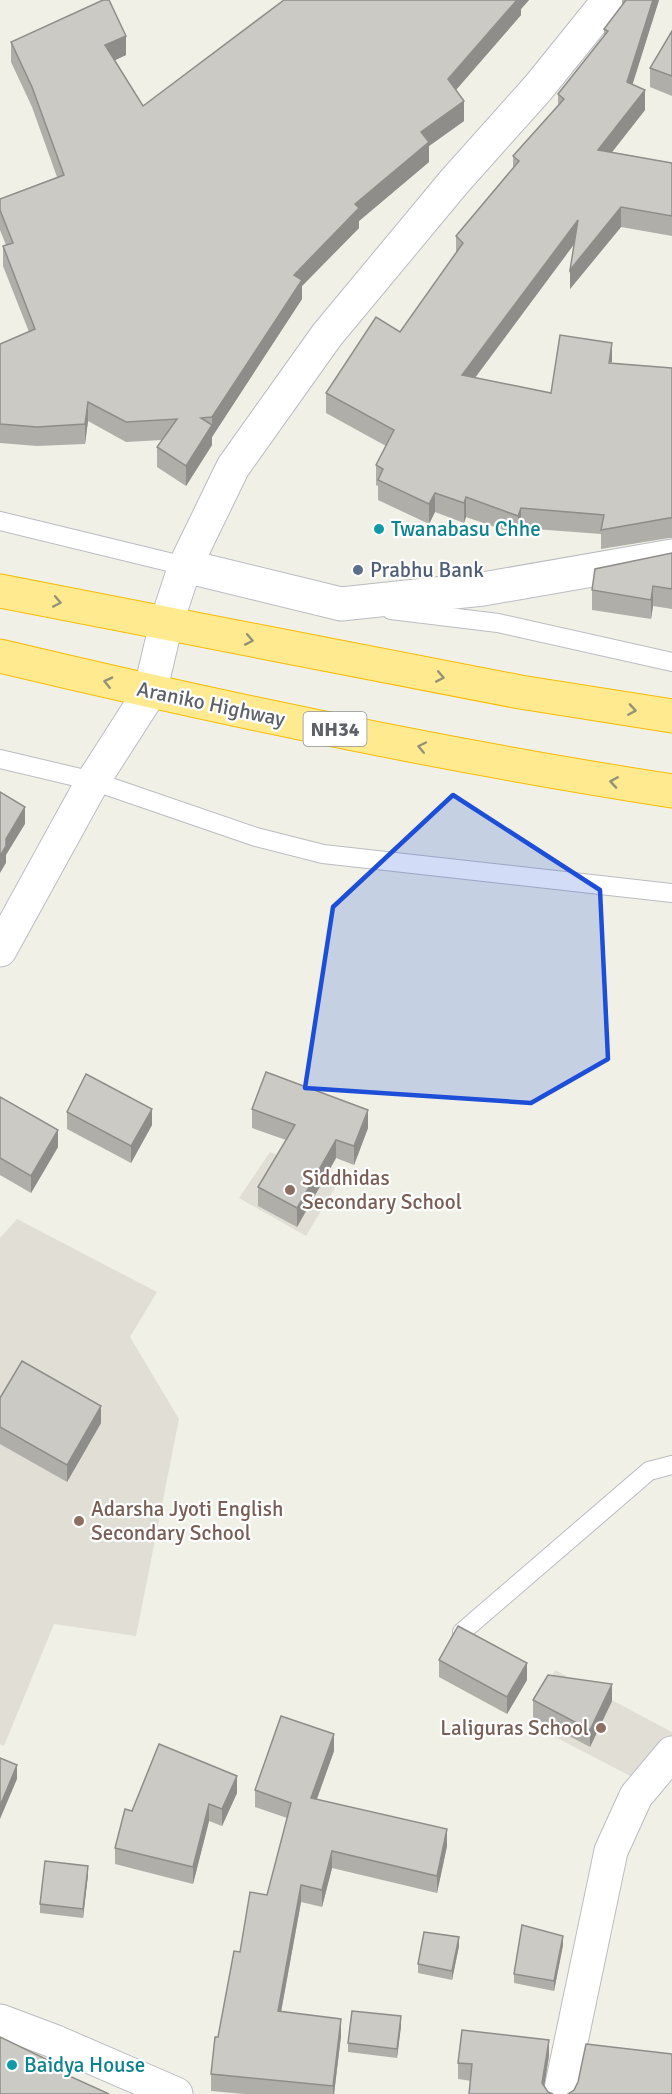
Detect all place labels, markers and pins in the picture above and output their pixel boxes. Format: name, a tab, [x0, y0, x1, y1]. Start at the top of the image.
place label: Twanabasu Chhe	[391, 516, 541, 542]
marker: Twanabasu Chhe	[372, 522, 386, 536]
place label: Prabhu Bank	[370, 557, 484, 583]
marker: Prabhu Bank	[351, 563, 365, 577]
place label: Siddhidas Secondary School	[302, 1165, 462, 1215]
marker: Siddhidas Secondary School	[283, 1183, 297, 1197]
place label: Adarsha Jyoti English Secondary School	[91, 1496, 283, 1546]
marker: Adarsha Jyoti English Secondary School	[72, 1514, 86, 1528]
place label: Laliguras School	[440, 1715, 589, 1741]
marker: Laliguras School	[594, 1721, 608, 1735]
place label: Baidya House	[24, 2052, 145, 2078]
marker: Baidya House	[5, 2058, 19, 2072]

